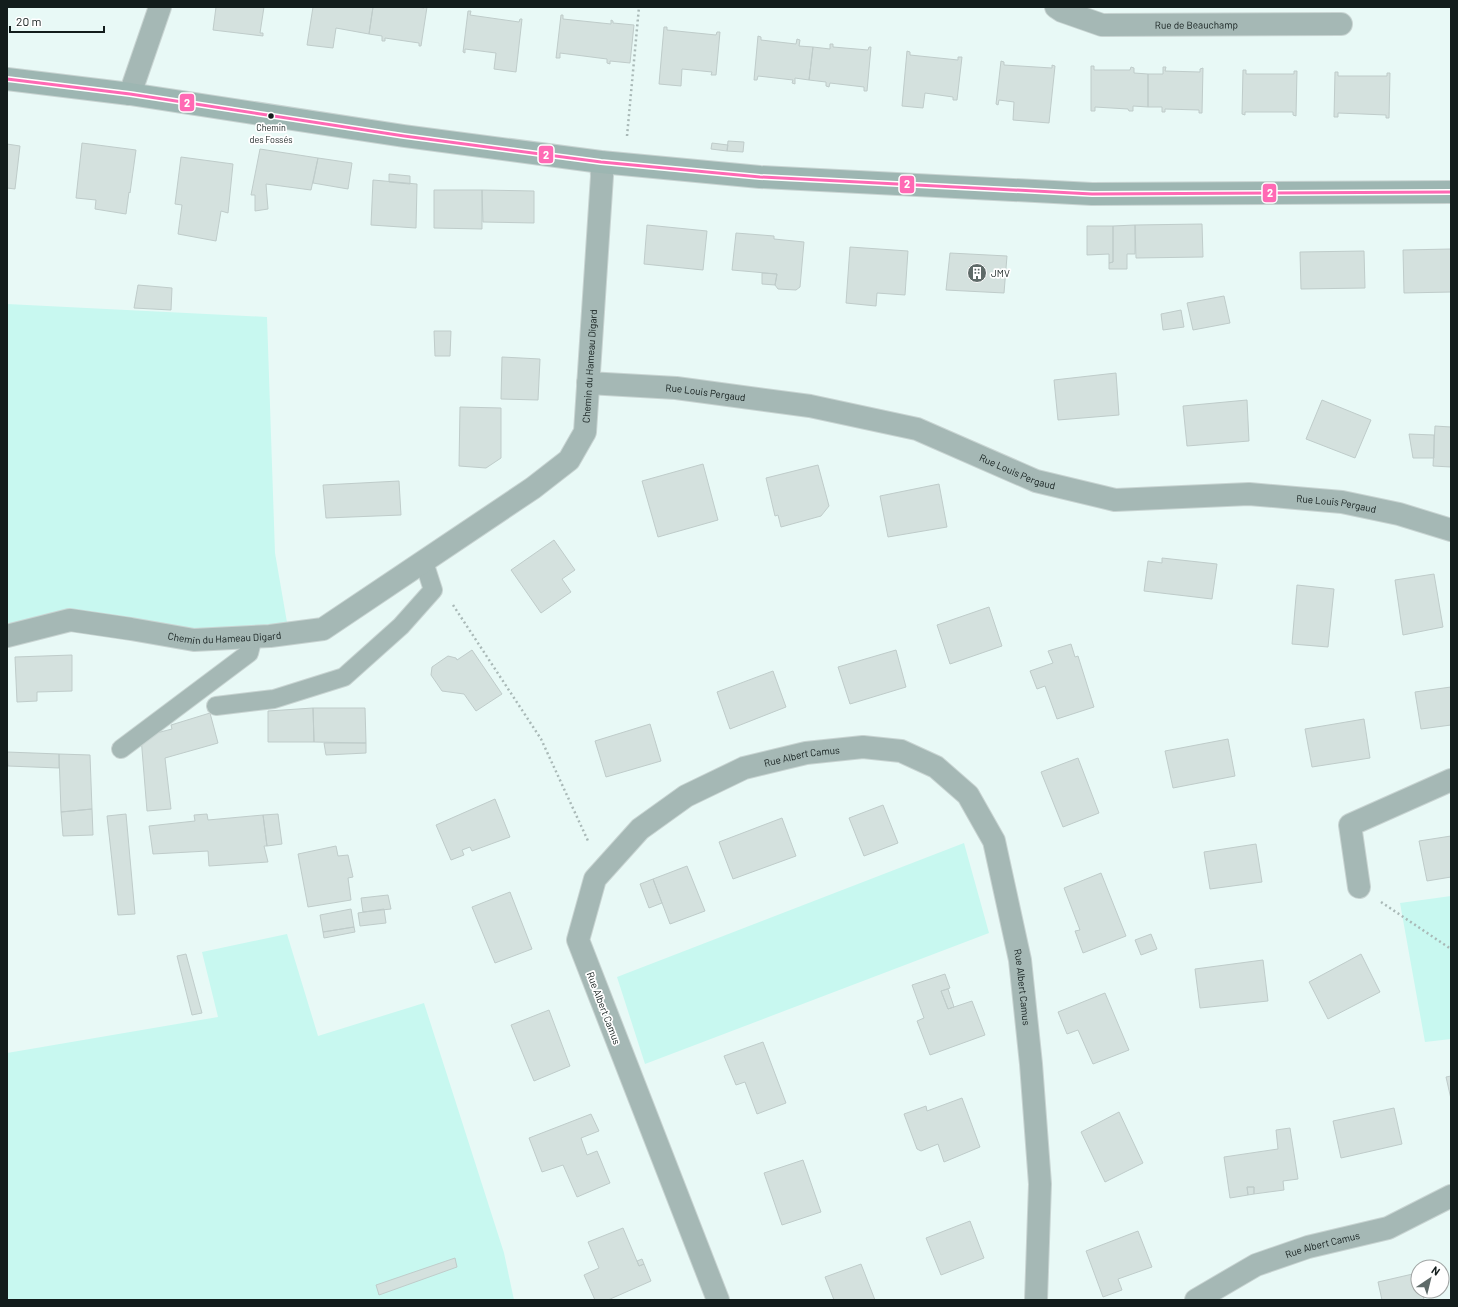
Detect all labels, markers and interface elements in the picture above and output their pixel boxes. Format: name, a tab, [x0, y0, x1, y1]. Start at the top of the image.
scale bar	[10, 8, 104, 34]
text: 20 m	[16, 14, 42, 28]
street label: Rue de Beauchamp	[1155, 18, 1238, 31]
line badge: 2	[179, 93, 195, 112]
text: 2	[184, 96, 190, 109]
marker: Chemin des Fossés	[266, 111, 276, 121]
place label: Chemin des Fossés	[250, 122, 292, 145]
line badge: 2	[538, 145, 554, 164]
text: 2	[543, 148, 549, 161]
line badge: 2	[899, 175, 915, 194]
text: 2	[904, 177, 910, 190]
line badge: 2	[1262, 183, 1277, 203]
text: 2	[1267, 186, 1273, 199]
building icon: JMV	[966, 262, 988, 284]
place label: JMV	[991, 267, 1010, 279]
street label: Chemin du Hameau Digard	[580, 309, 599, 423]
street label: Rue Louis Pergaud	[665, 381, 746, 403]
street label: Rue Louis Pergaud	[978, 451, 1057, 491]
street label: Rue Louis Pergaud	[1296, 492, 1377, 515]
street label: Chemin du Hameau Digard	[167, 629, 282, 646]
street label: Rue Albert Camus	[763, 743, 840, 769]
street label: Rue Albert Camus	[1012, 948, 1033, 1026]
street label: Rue Albert Camus	[585, 970, 623, 1046]
street label: Rue Albert Camus	[1283, 1229, 1361, 1261]
north arrow	[1410, 1259, 1450, 1299]
text: N	[1429, 1263, 1443, 1278]

